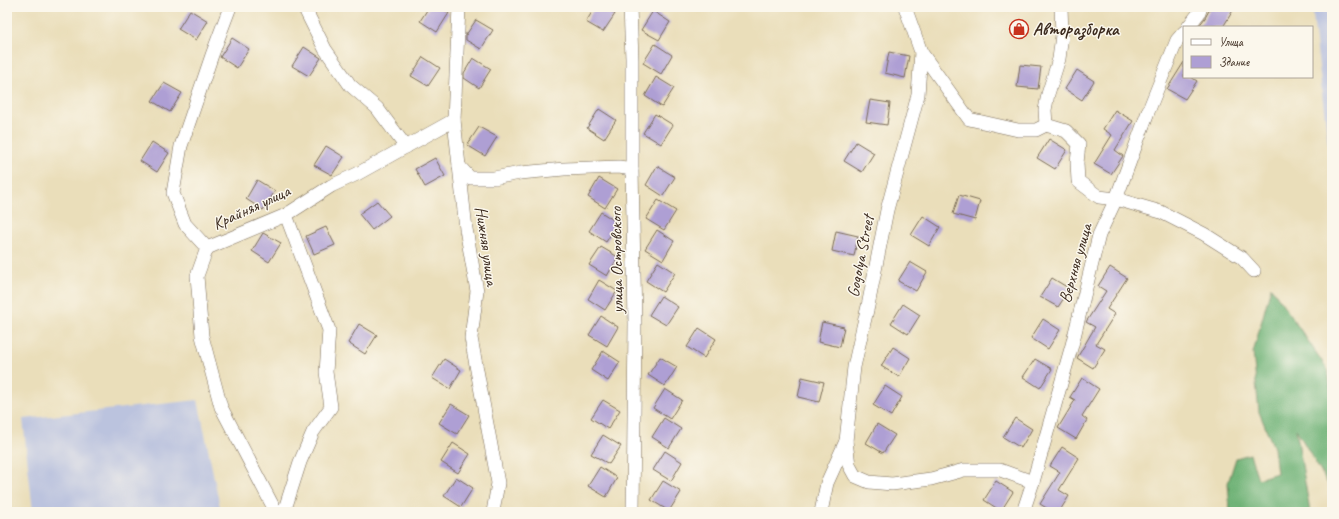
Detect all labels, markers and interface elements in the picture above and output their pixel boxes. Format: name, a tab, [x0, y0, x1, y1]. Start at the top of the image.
shop icon: Авторазборка	[1008, 18, 1030, 40]
place label: Авторазборка	[1033, 19, 1120, 41]
legend	[1183, 26, 1313, 78]
text: Улица	[1219, 34, 1244, 50]
text: Здание	[1219, 54, 1250, 70]
street label: Крайняя улица	[209, 180, 294, 234]
street label: Нижняя улица	[471, 205, 503, 289]
street label: улица Островского	[605, 206, 628, 314]
street label: Gogolya Street	[842, 211, 879, 299]
street label: Верхняя улица	[1054, 219, 1097, 305]

